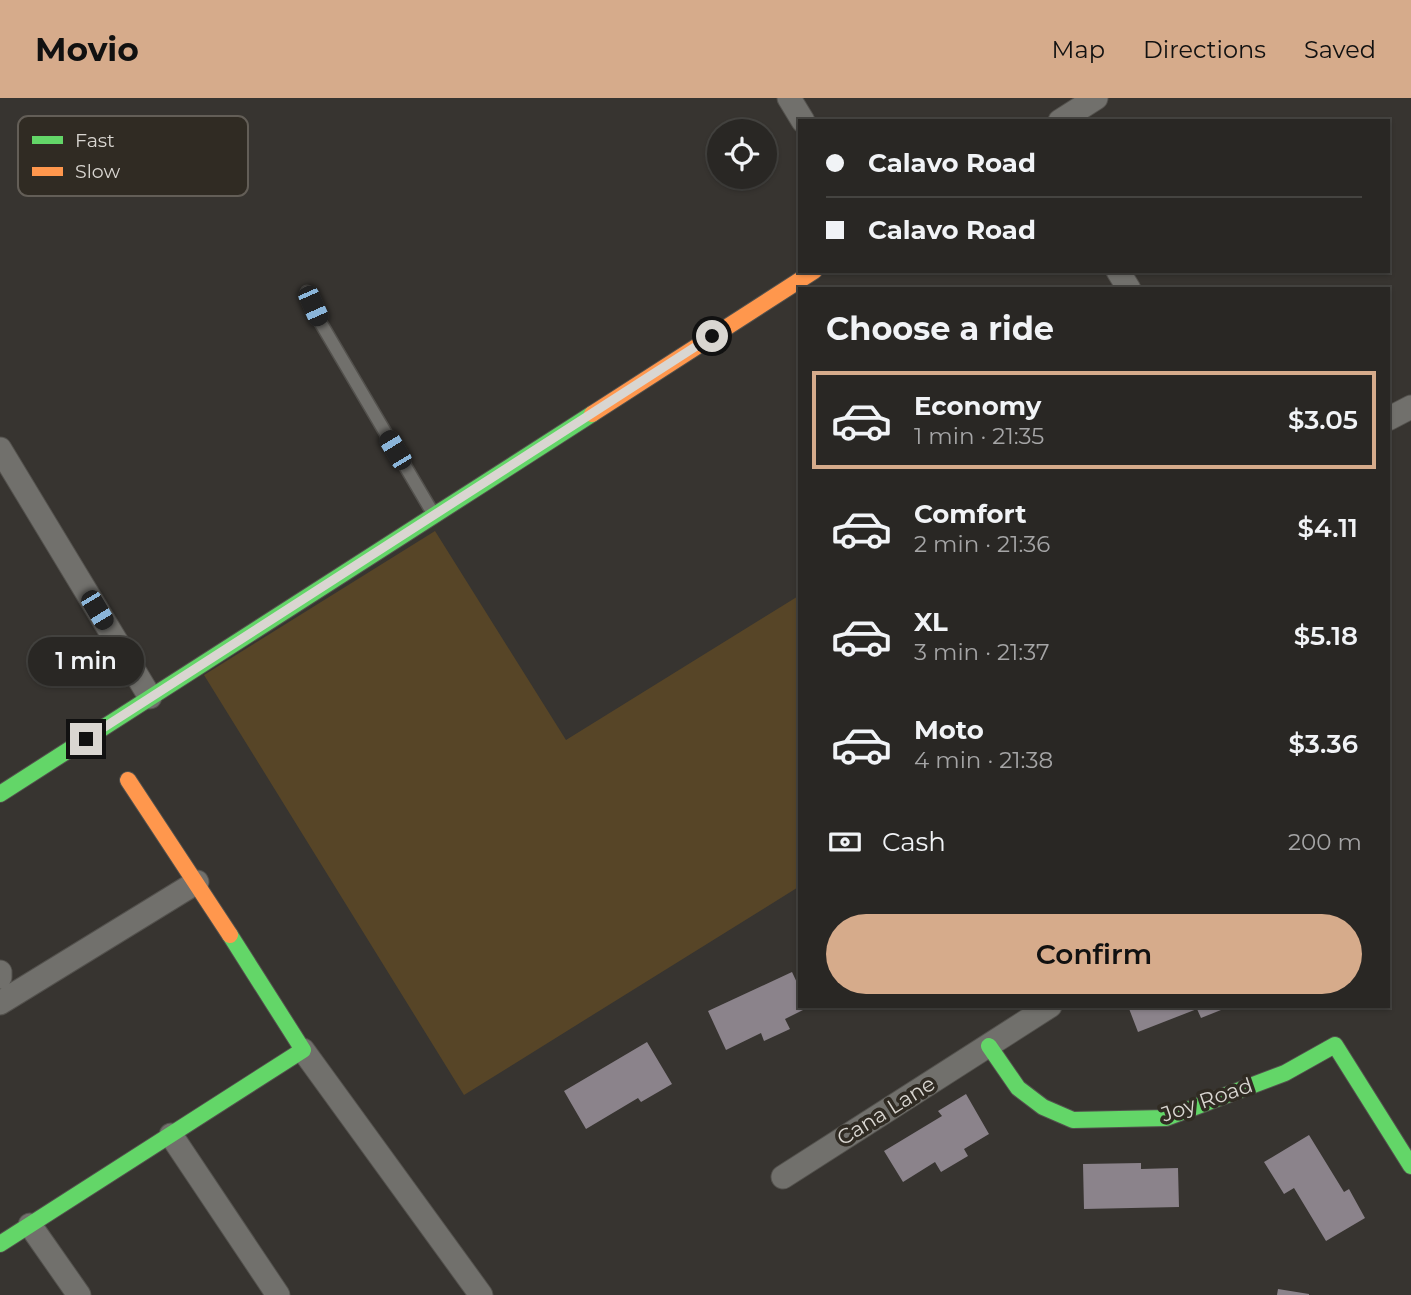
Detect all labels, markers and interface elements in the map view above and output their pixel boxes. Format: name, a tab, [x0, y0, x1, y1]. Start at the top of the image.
text: Movio	[35, 29, 139, 69]
text: Map	[1052, 35, 1105, 64]
text: Directions	[1143, 35, 1266, 64]
text: Saved	[1304, 35, 1376, 64]
legend	[18, 116, 248, 196]
map controls	[707, 119, 777, 189]
button: locate	[707, 119, 777, 189]
text: Fast	[75, 129, 115, 152]
text: Calavo Road	[868, 147, 1036, 179]
text: Slow	[75, 160, 120, 183]
text: Calavo Road	[868, 214, 1036, 246]
car	[295, 283, 332, 329]
text: Choose a ride	[826, 309, 1054, 348]
route start	[696, 320, 728, 352]
icon: car	[830, 389, 893, 452]
text: Economy	[914, 390, 1041, 422]
text: $3.05	[1288, 404, 1358, 436]
text: 1 min · 21:35	[914, 422, 1044, 450]
car	[376, 427, 415, 473]
icon: car	[830, 497, 893, 560]
text: Comfort	[914, 498, 1026, 530]
text: $4.11	[1297, 512, 1358, 544]
text: 2 min · 21:36	[914, 530, 1050, 558]
car	[78, 587, 117, 633]
icon: car	[830, 605, 893, 668]
text: XL	[914, 606, 948, 638]
text: $5.18	[1294, 620, 1358, 652]
callout: 1 min	[28, 638, 144, 686]
text: 3 min · 21:37	[914, 638, 1049, 666]
text: 1 min	[55, 647, 117, 675]
icon: car	[830, 713, 893, 776]
text: Moto	[914, 714, 984, 746]
route end	[70, 723, 102, 755]
text: $3.36	[1289, 728, 1358, 760]
text: 4 min · 21:38	[914, 746, 1053, 774]
icon: cash	[826, 823, 864, 861]
text: Cash	[882, 826, 946, 858]
text: 200 m	[1288, 828, 1362, 856]
button: Confirm	[826, 914, 1362, 994]
street label: Cana Lane	[832, 1071, 939, 1151]
street label: Joy Road	[1157, 1072, 1256, 1127]

